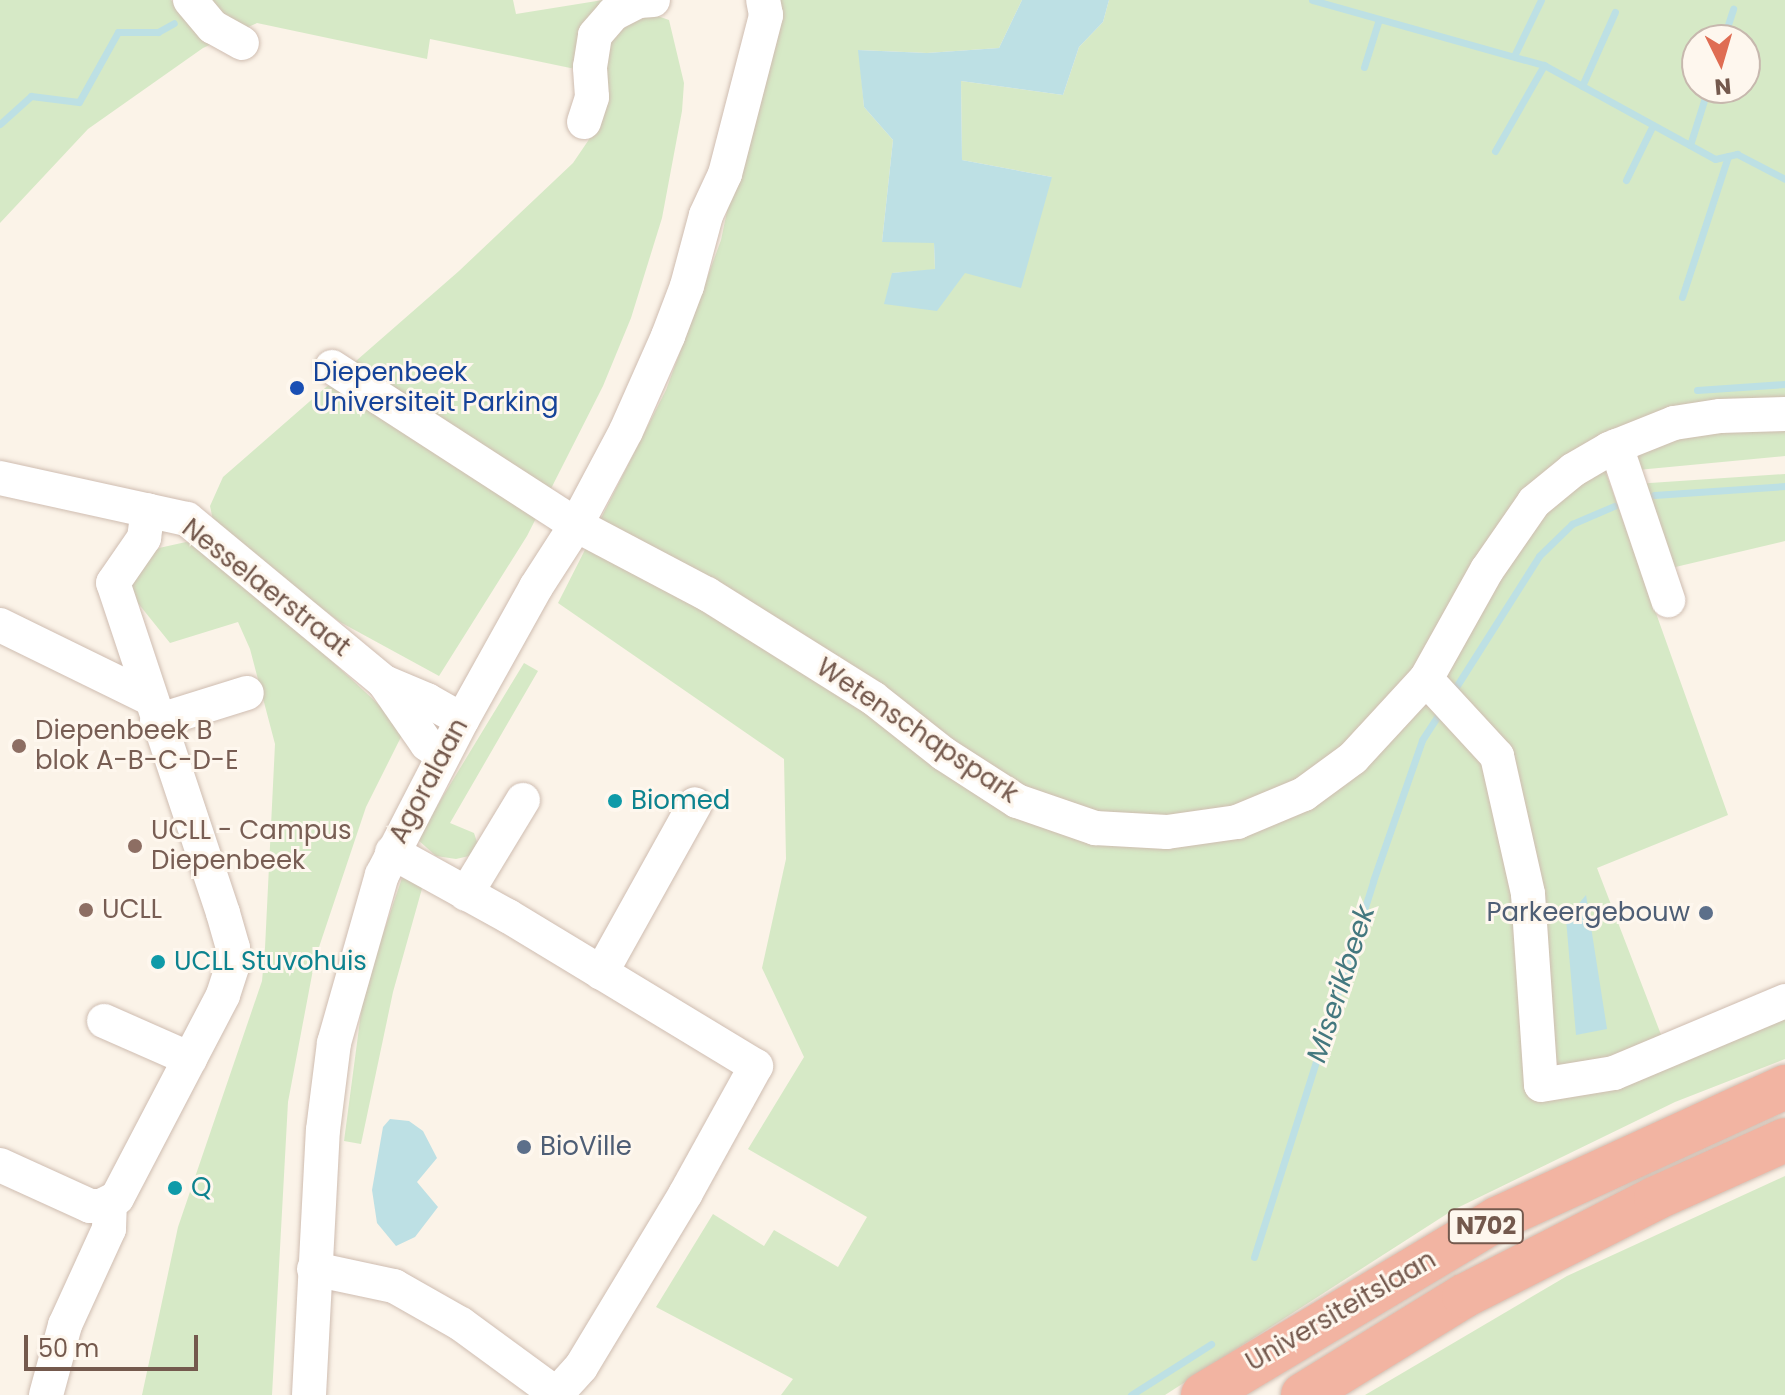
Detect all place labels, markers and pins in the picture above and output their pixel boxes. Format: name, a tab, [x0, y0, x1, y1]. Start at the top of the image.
place label: Diepenbeek Universiteit Parking	[313, 357, 559, 418]
marker: Diepenbeek Universiteit Parking	[288, 379, 306, 397]
place label: Diepenbeek B blok A-B-C-D-E	[35, 715, 239, 776]
marker: Diepenbeek B blok A-B-C-D-E	[10, 737, 28, 755]
place label: Biomed	[631, 785, 730, 817]
marker: Biomed	[606, 792, 624, 810]
place label: UCLL - Campus Diepenbeek	[151, 815, 352, 876]
marker: UCLL - Campus Diepenbeek	[126, 837, 144, 855]
place label: UCLL	[102, 894, 162, 926]
place label: Parkeergebouw	[1486, 897, 1690, 929]
marker: UCLL	[77, 901, 95, 919]
marker: Parkeergebouw	[1697, 904, 1715, 922]
place label: UCLL Stuvohuis	[174, 946, 367, 978]
marker: UCLL Stuvohuis	[149, 953, 167, 971]
place label: BioVille	[540, 1131, 632, 1163]
marker: BioVille	[515, 1138, 533, 1156]
place label: Q	[191, 1172, 211, 1204]
marker: Q	[166, 1179, 184, 1197]

